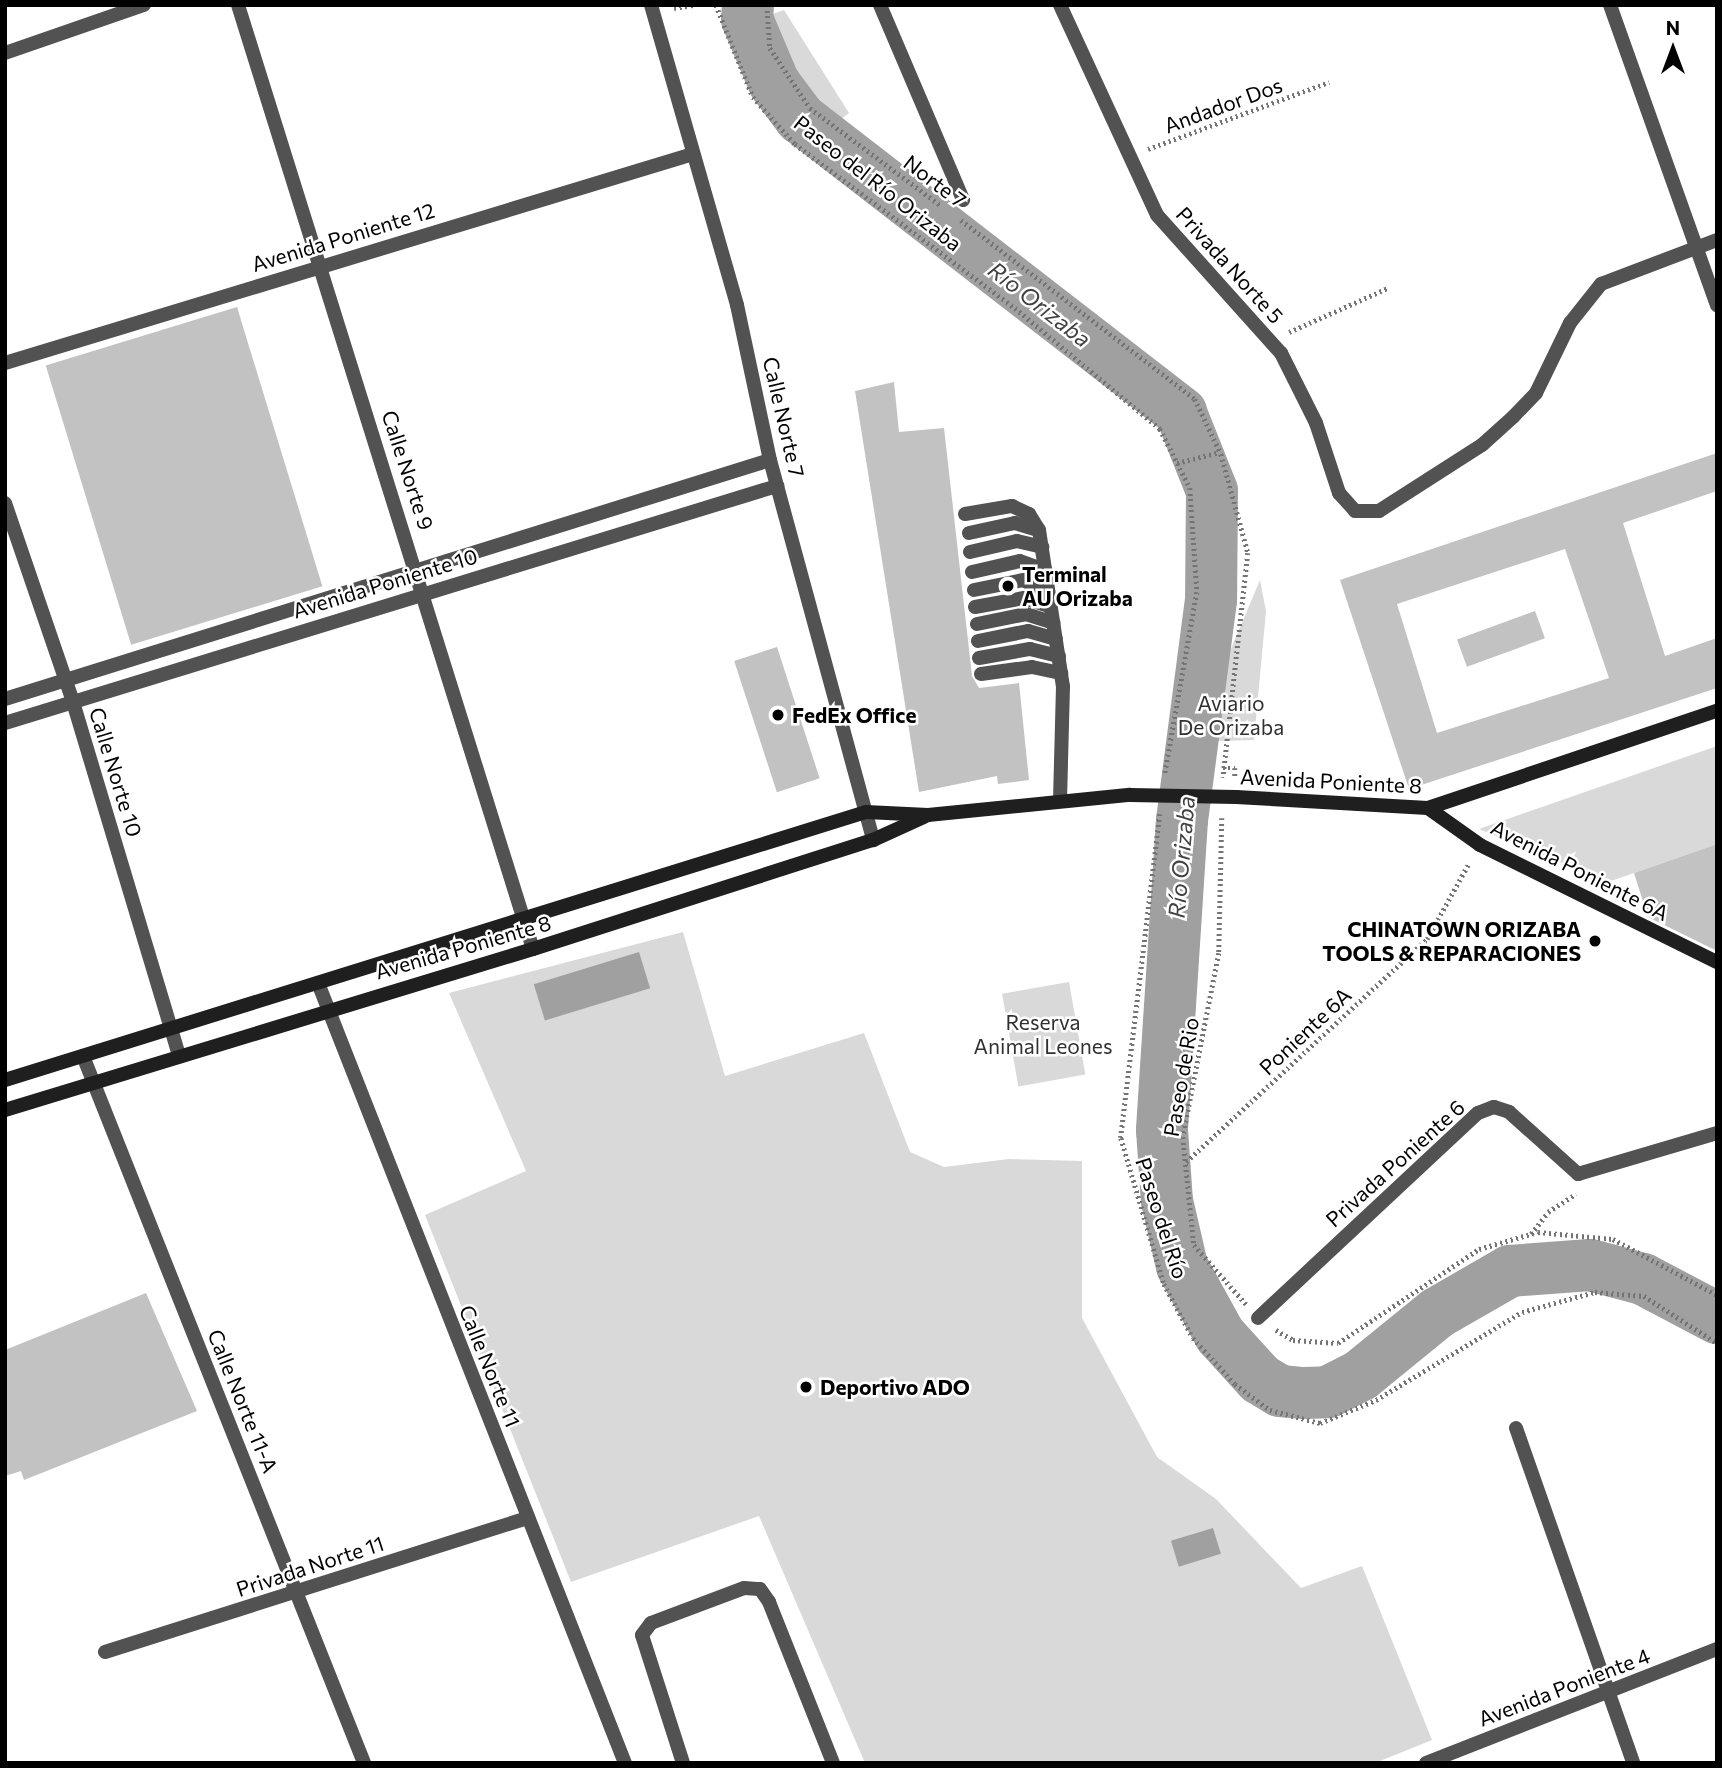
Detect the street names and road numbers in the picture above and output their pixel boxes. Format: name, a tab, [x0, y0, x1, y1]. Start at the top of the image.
street label: Andador Dos	[1160, 72, 1286, 138]
street label: Paseo del Río Orizaba	[789, 110, 967, 256]
street label: Norte 7	[899, 149, 971, 213]
street label: Avenida Poniente 12	[249, 197, 437, 277]
street label: Privada Norte 5	[1171, 202, 1289, 328]
street label: Calle Norte 7	[758, 354, 810, 480]
street label: Calle Norte 9	[377, 407, 439, 533]
street label: Avenida Poniente 10	[290, 543, 480, 623]
street label: Calle Norte 10	[84, 704, 148, 840]
street label: Avenida Poniente 8	[1239, 764, 1423, 798]
street label: Avenida Poniente 6A	[1487, 814, 1673, 926]
street label: Avenida Poniente 8	[372, 910, 554, 984]
street label: Poniente 6A	[1254, 982, 1356, 1080]
street label: Paseo de Rio	[1158, 1015, 1204, 1139]
street label: Privada Poniente 6	[1320, 1094, 1470, 1232]
street label: Paseo del Río	[1131, 1154, 1193, 1282]
street label: Calle Norte 11	[454, 1301, 526, 1431]
street label: Calle Norte 11-A	[203, 1326, 283, 1476]
street label: Privada Norte 11	[233, 1530, 387, 1602]
street label: Avenida Poniente 4	[1475, 1643, 1653, 1731]

